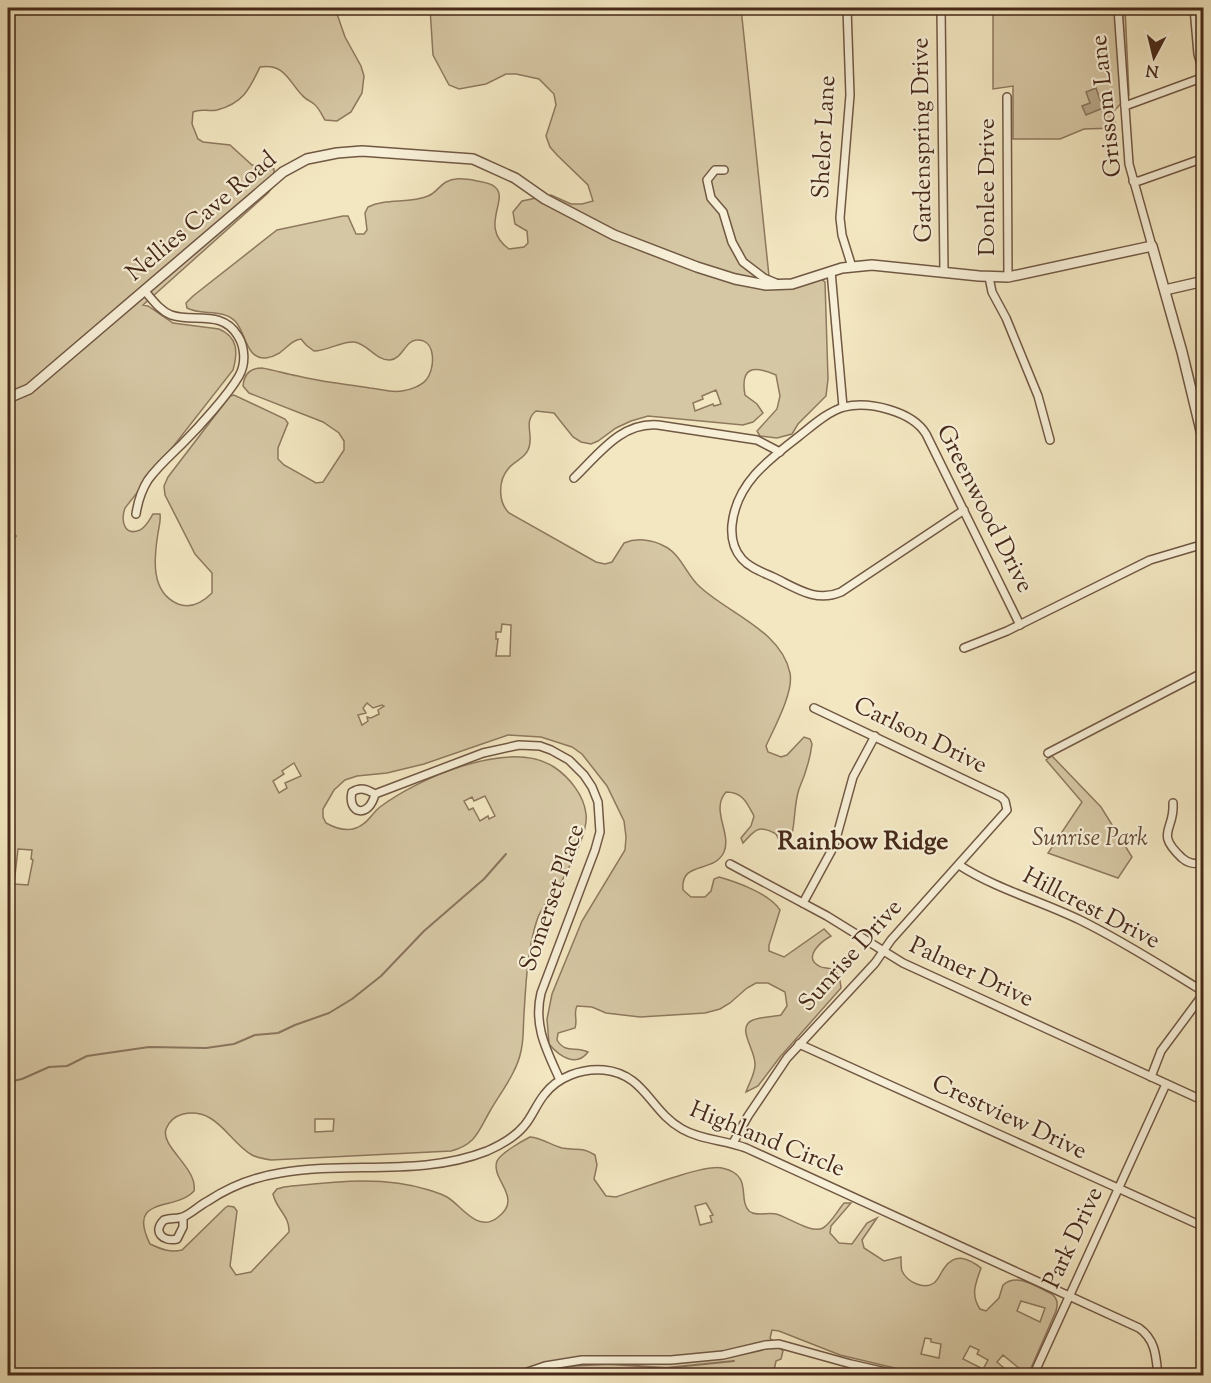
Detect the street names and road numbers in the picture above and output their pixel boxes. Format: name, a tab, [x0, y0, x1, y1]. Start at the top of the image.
street label: Grissom Lane	[1083, 33, 1131, 179]
street label: Gardenspring Drive	[904, 37, 942, 243]
street label: Shelor Lane	[805, 74, 845, 200]
street label: Donlee Drive	[971, 118, 1005, 256]
street label: Nellies Cave Road	[119, 143, 285, 290]
street label: Greenwood Drive	[927, 419, 1041, 599]
street label: Carlson Drive	[847, 689, 993, 783]
street label: Somerset Place	[512, 820, 594, 976]
street label: Hillcrest Drive	[1016, 860, 1166, 958]
street label: Sunrise Drive	[791, 892, 911, 1020]
street label: Palmer Drive	[903, 929, 1039, 1017]
street label: Crestview Drive	[926, 1067, 1092, 1169]
street label: Highland Circle	[684, 1093, 850, 1187]
street label: Park Drive	[1036, 1182, 1112, 1294]

